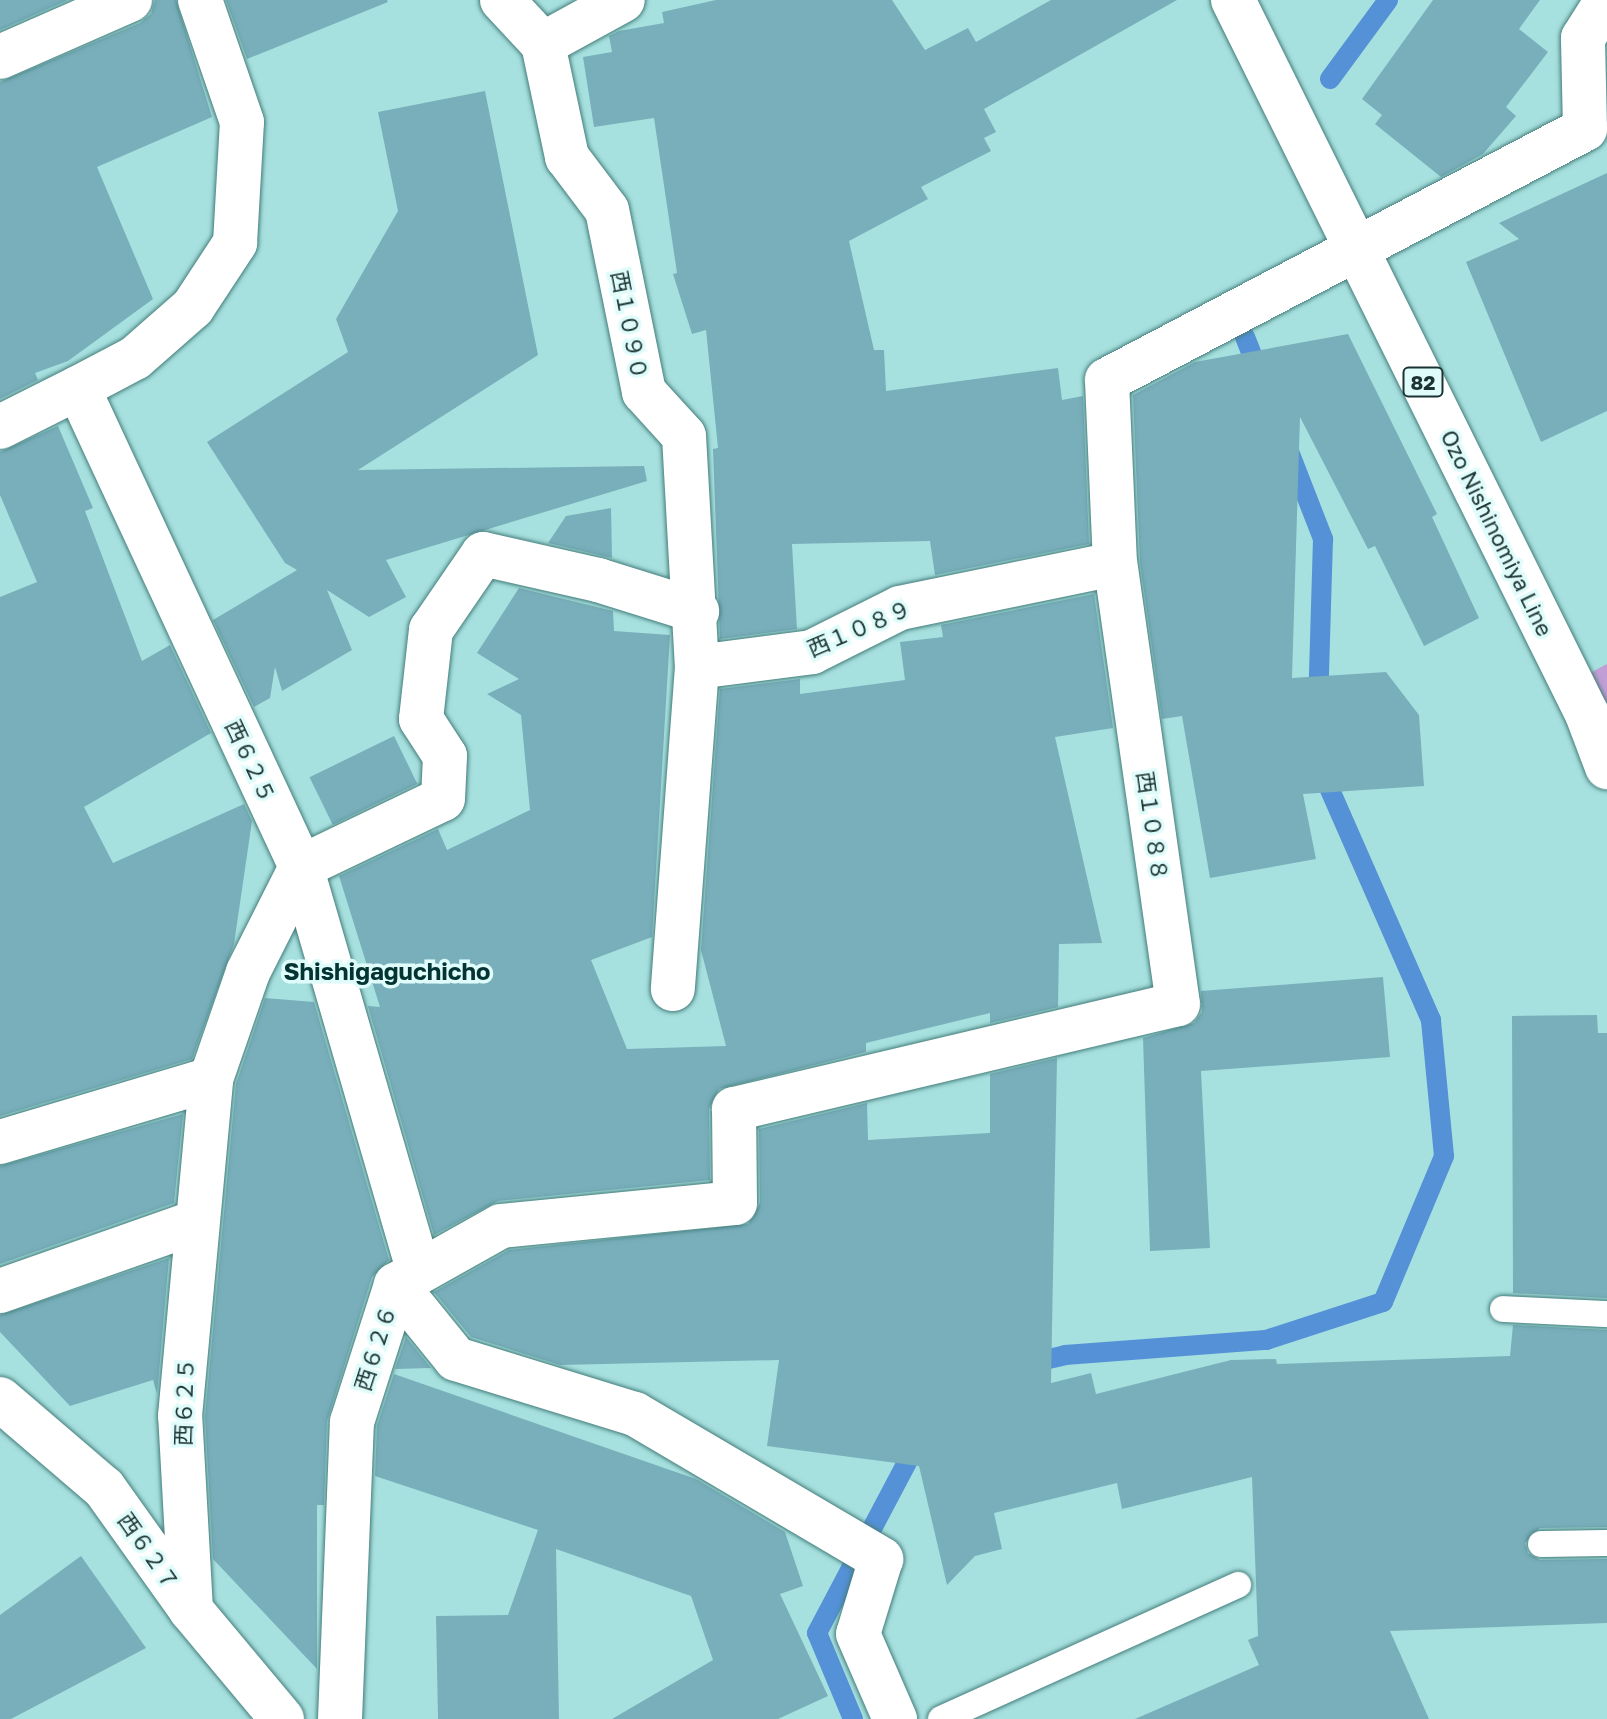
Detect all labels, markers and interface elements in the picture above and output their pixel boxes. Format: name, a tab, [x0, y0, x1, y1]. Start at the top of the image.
street label: 西１０９０	[607, 268, 653, 382]
road number: 82	[1401, 366, 1445, 398]
street label: Ozo Nishinomiya Line	[1436, 426, 1558, 640]
street label: 西１０８９	[803, 594, 915, 662]
street label: 西６２５	[220, 716, 282, 806]
street label: 西１０８８	[1132, 770, 1174, 882]
district label: Shishigaguchicho	[283, 957, 491, 985]
street label: 西６２６	[349, 1302, 401, 1394]
street label: 西６２５	[169, 1358, 199, 1446]
street label: 西６２７	[113, 1507, 185, 1595]

